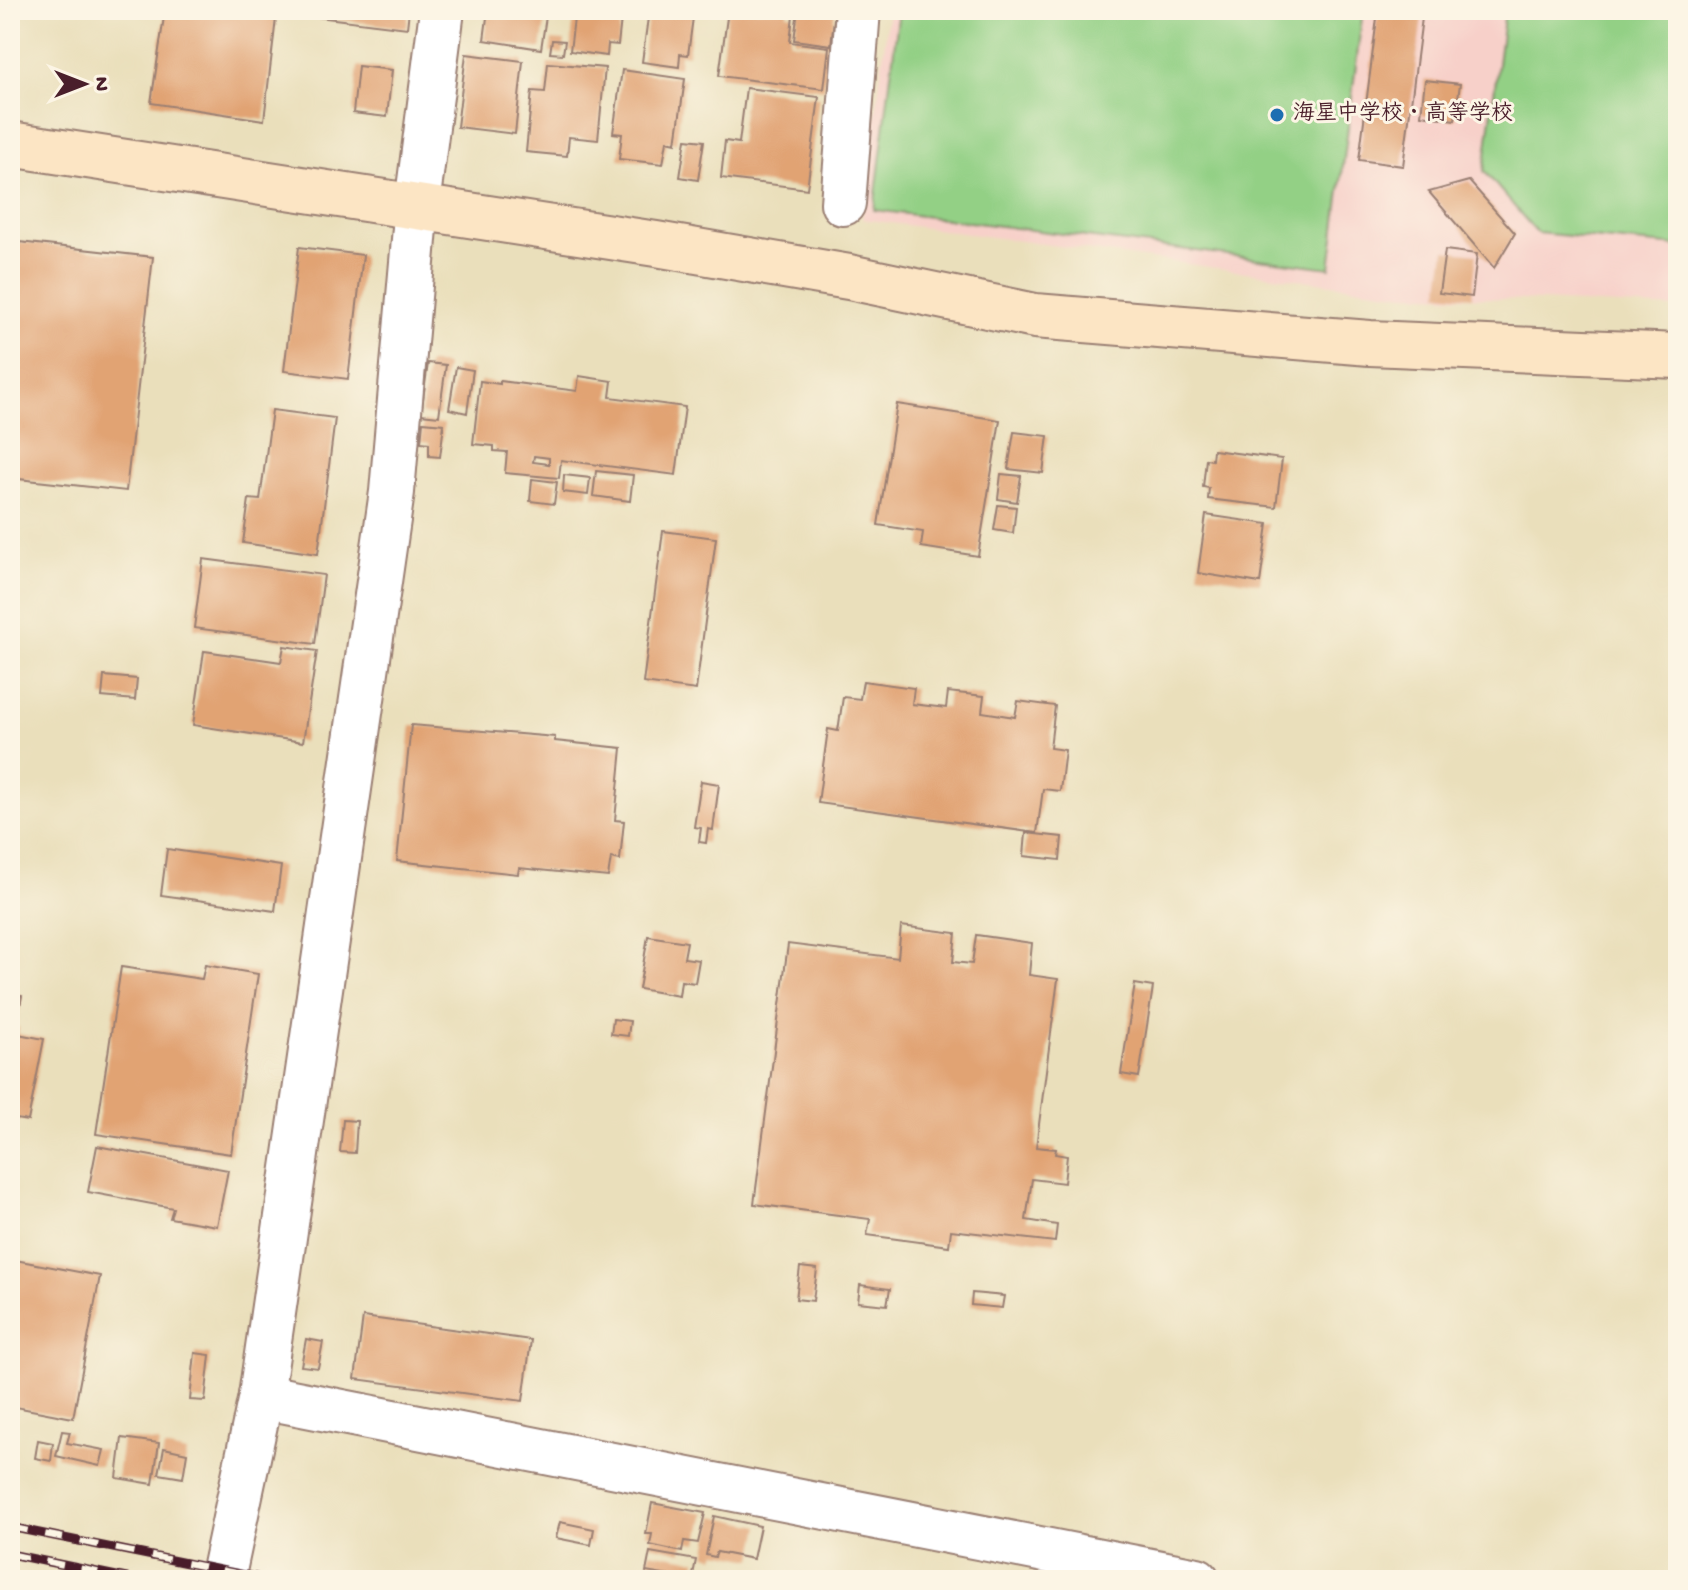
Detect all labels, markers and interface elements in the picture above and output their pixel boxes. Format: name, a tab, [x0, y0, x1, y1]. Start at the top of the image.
north arrow	[44, 44, 124, 124]
text: N	[87, 77, 113, 91]
place label: 海星中学校・高等学校	[1293, 100, 1513, 128]
marker: 海星中学校・高等学校	[1268, 106, 1286, 124]

